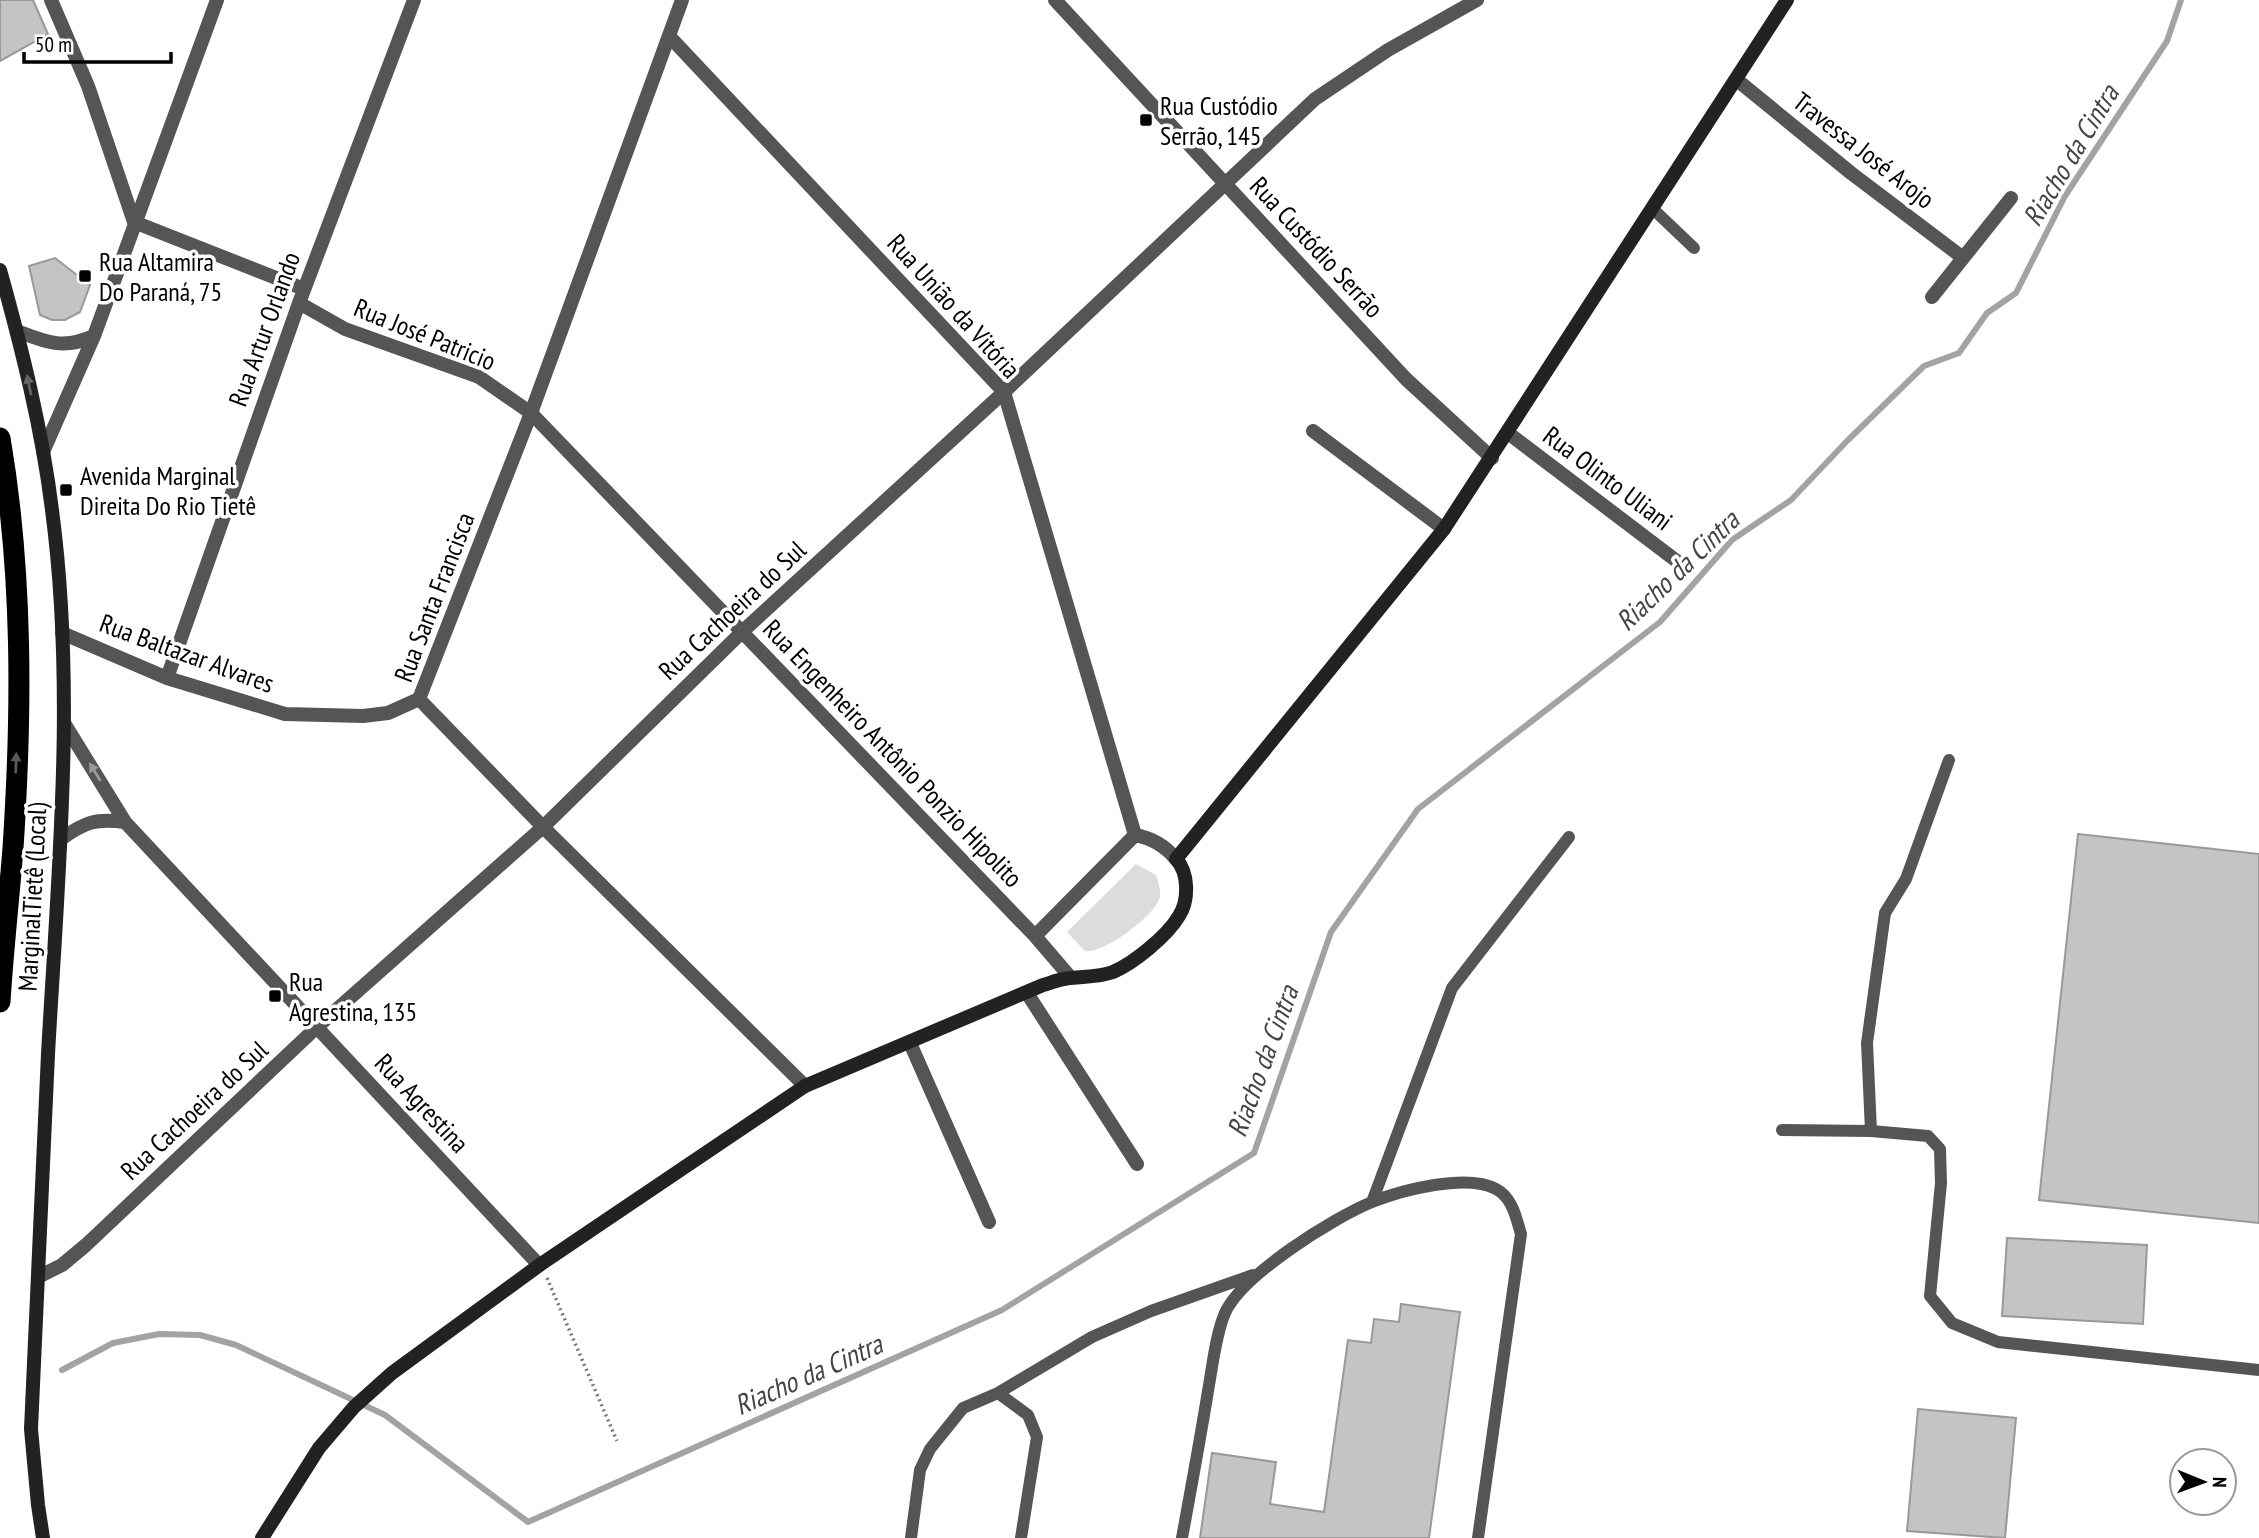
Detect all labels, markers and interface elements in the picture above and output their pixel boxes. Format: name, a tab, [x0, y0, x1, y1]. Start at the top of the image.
scale bar	[24, 21, 172, 65]
text: 50 m	[35, 31, 72, 58]
water label: Riacho da Cintra	[2013, 76, 2127, 232]
street label: Travessa José Arojo	[1787, 84, 1941, 216]
place label: Rua Custódio Serrão, 145	[1160, 89, 1278, 152]
marker: Rua Custódio Serrão, 145	[1138, 112, 1154, 128]
street label: Rua Custódio Serrão	[1243, 170, 1391, 324]
street label: Rua União da Vitória	[881, 227, 1027, 385]
place label: Rua Altamira Do Paraná, 75	[99, 245, 222, 308]
street label: Rua Artur Orlando	[221, 247, 307, 411]
marker: Rua Altamira Do Paraná, 75	[77, 268, 93, 284]
street label: Rua José Patricio	[349, 291, 501, 377]
one-way arrow	[23, 374, 34, 396]
street label: Rua Olinto Uliani	[1537, 419, 1679, 537]
place label: Avenida Marginal Direita Do Rio Tietê	[80, 459, 256, 522]
marker: Avenida Marginal Direita Do Rio Tietê	[58, 482, 74, 498]
water label: Riacho da Cintra	[1607, 501, 1748, 638]
street label: Rua Santa Francisca	[387, 508, 481, 686]
street label: Rua Cachoeira do Sul	[651, 533, 813, 687]
street label: Rua Baltazar Alvares	[95, 606, 279, 700]
street label: Rua Engenheiro Antônio Ponzio Hipolito	[756, 612, 1030, 894]
one-way arrow	[10, 752, 21, 774]
one-way arrow	[89, 763, 102, 782]
street label: MarginalTietê (Local)	[11, 802, 53, 992]
place label: Rua Agrestina, 135	[289, 965, 417, 1028]
water label: Riacho da Cintra	[1218, 979, 1307, 1142]
marker: Rua Agrestina, 135	[267, 988, 283, 1004]
street label: Rua Cachoeira do Sul	[113, 1033, 275, 1187]
street label: Rua Agrestina	[368, 1047, 476, 1159]
water label: Riacho da Cintra	[728, 1324, 889, 1423]
north arrow	[2168, 1447, 2238, 1517]
text: N	[2208, 1477, 2232, 1488]

